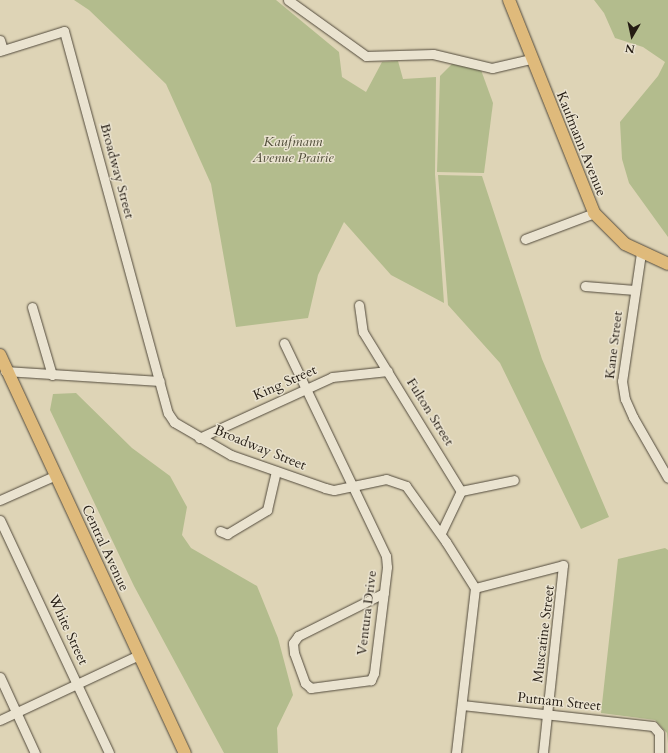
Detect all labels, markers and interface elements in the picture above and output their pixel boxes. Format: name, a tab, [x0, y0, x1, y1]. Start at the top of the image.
north arrow	[612, 16, 652, 56]
text: N	[624, 40, 636, 57]
street label: Kaufmann Avenue	[552, 89, 610, 199]
street label: Broadway Street	[96, 122, 138, 220]
park label: Kaufmann Avenue Prairie	[252, 134, 334, 166]
street label: Kane Street	[602, 310, 626, 380]
street label: King Street	[251, 362, 319, 404]
street label: Fulton Street	[403, 375, 457, 449]
street label: Broadway Street	[212, 422, 308, 474]
street label: Central Avenue	[78, 502, 132, 594]
street label: Ventura Drive	[353, 570, 381, 656]
street label: Muscatine Street	[530, 584, 558, 684]
street label: White Street	[44, 592, 92, 668]
street label: Putnam Street	[517, 689, 601, 715]

